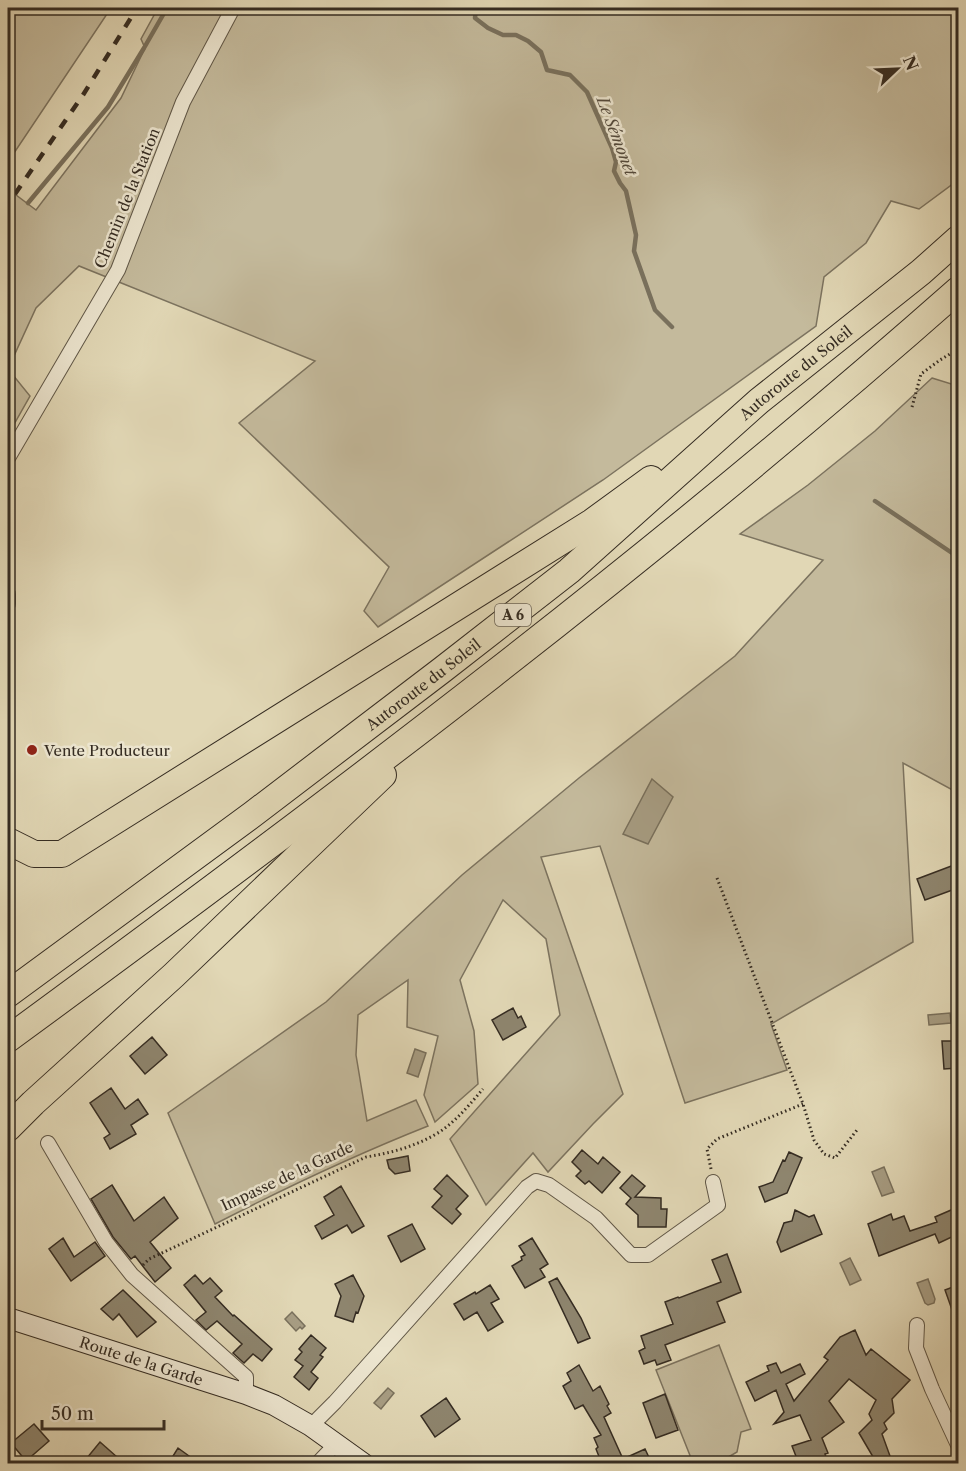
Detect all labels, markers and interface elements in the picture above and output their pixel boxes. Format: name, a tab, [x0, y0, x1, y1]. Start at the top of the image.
north arrow	[867, 39, 927, 99]
text: N	[899, 53, 923, 74]
water label: Le Sémonet	[592, 92, 642, 180]
street label: Chemin de la Station	[90, 125, 164, 271]
street label: Autoroute du Soleil	[735, 321, 856, 424]
road number: A 6	[495, 604, 531, 626]
street label: Autoroute du Soleil	[361, 634, 485, 735]
place label: Vente Producteur	[43, 741, 170, 760]
marker: Vente Producteur	[25, 743, 39, 757]
street label: Impasse de la Garde	[218, 1137, 356, 1215]
street label: Route de la Garde	[77, 1332, 205, 1389]
scale bar	[42, 1393, 164, 1431]
text: 50 m	[51, 1403, 94, 1425]

